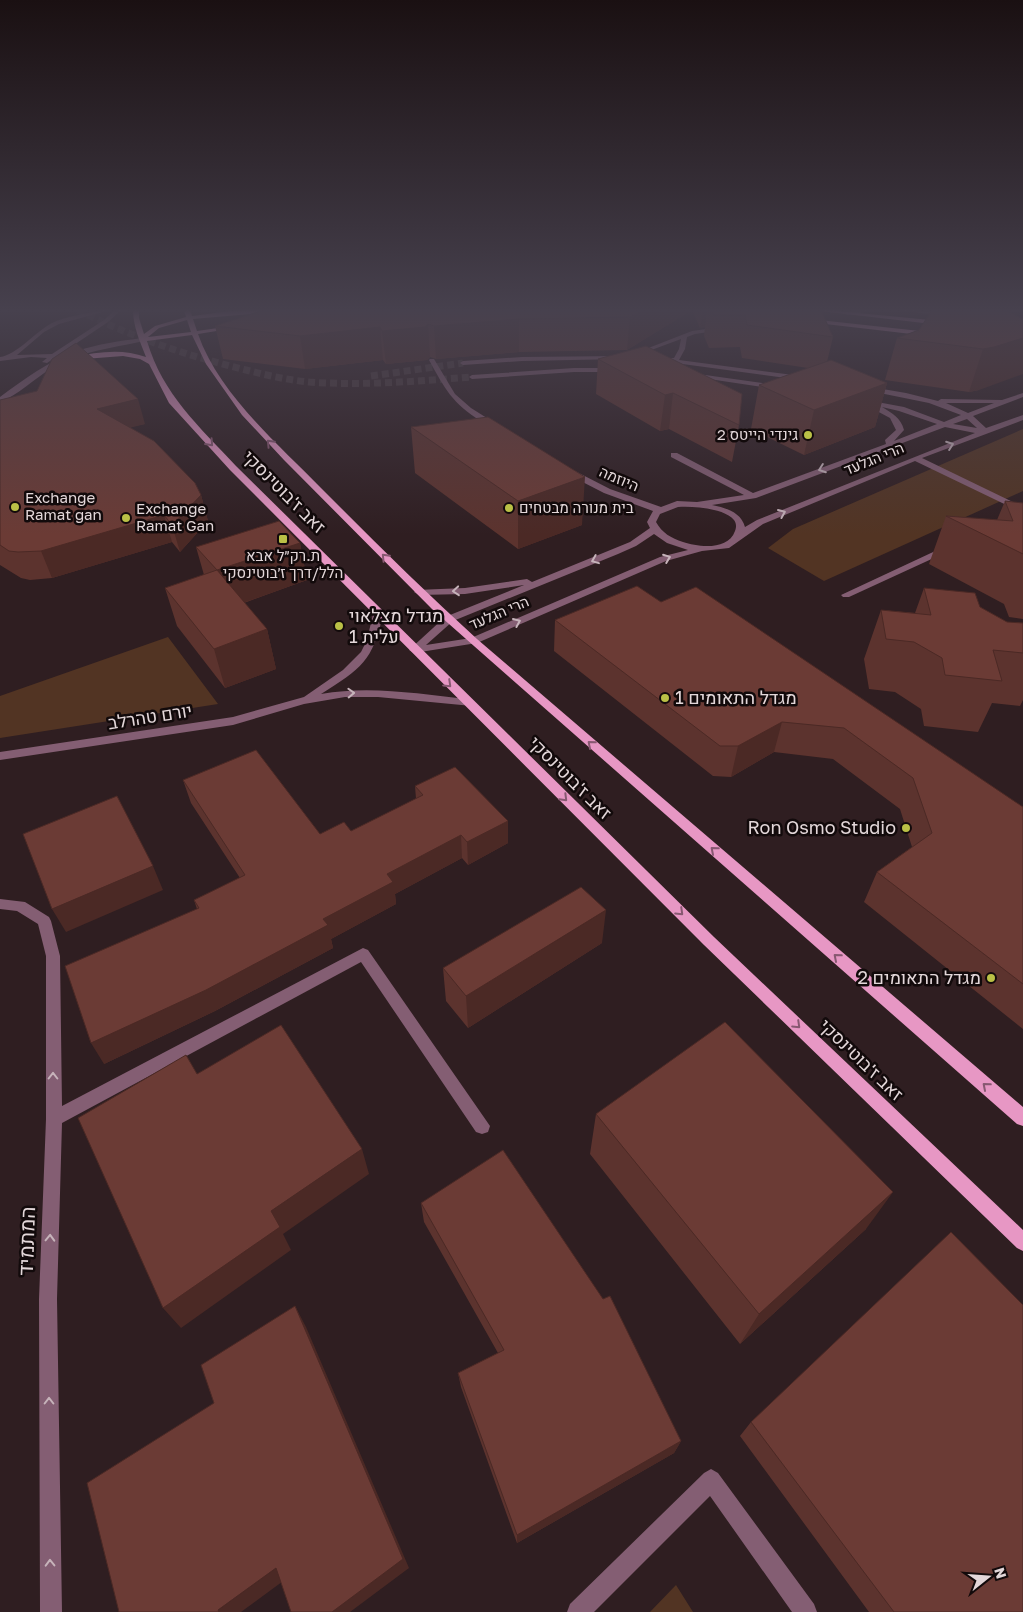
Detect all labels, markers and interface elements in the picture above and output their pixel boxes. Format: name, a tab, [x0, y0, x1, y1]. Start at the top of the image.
place label: גינדי הייטס 2	[717, 425, 798, 443]
marker: גינדי הייטס 2	[802, 429, 814, 441]
one-way arrow	[204, 438, 213, 447]
street label: הרי הגלעד	[841, 438, 906, 478]
one-way arrow	[267, 439, 276, 448]
one-way arrow	[945, 441, 954, 451]
street label: זאב ז'בוטינסקי	[239, 445, 331, 537]
street label: היוזמה	[597, 462, 642, 494]
one-way arrow	[818, 463, 827, 473]
place label: Exchange Ramat gan	[25, 488, 102, 523]
place label: בית מנורה מבטחים	[519, 498, 634, 516]
place label: Exchange Ramat Gan	[136, 499, 214, 534]
marker: Exchange Ramat gan	[9, 501, 21, 513]
marker: בית מנורה מבטחים	[503, 502, 515, 514]
one-way arrow	[777, 509, 786, 519]
marker: Exchange Ramat Gan	[120, 512, 132, 524]
marker: ת.רק״ל אבא הלל/דרך ז׳בוטינסקי	[277, 533, 289, 545]
place label: ת.רק״ל אבא הלל/דרך ז׳בוטינסקי	[223, 546, 343, 581]
one-way arrow	[382, 554, 391, 563]
one-way arrow	[591, 554, 600, 564]
one-way arrow	[662, 554, 671, 564]
one-way arrow	[452, 586, 460, 597]
street label: הרי הגלעד	[466, 591, 531, 633]
place label: מגדל מצלאוי עלית 1	[349, 604, 443, 647]
one-way arrow	[512, 617, 521, 628]
marker: מגדל מצלאוי עלית 1	[333, 620, 345, 632]
one-way arrow	[443, 678, 452, 687]
place label: מגדל התאומים 1	[675, 686, 797, 708]
one-way arrow	[347, 688, 355, 699]
marker: מגדל התאומים 1	[659, 692, 671, 704]
street label: יורם טהרלב	[106, 699, 193, 734]
street label: זאב ז'בוטינסקי	[525, 731, 617, 823]
one-way arrow	[588, 741, 597, 750]
one-way arrow	[558, 792, 567, 801]
place label: Ron Osmo Studio	[748, 816, 896, 838]
marker: Ron Osmo Studio	[900, 822, 912, 834]
one-way arrow	[711, 847, 720, 856]
one-way arrow	[674, 906, 683, 915]
one-way arrow	[833, 954, 842, 963]
place label: מגדל התאומים 2	[858, 966, 981, 988]
marker: מגדל התאומים 2	[985, 972, 997, 984]
street label: זאב ז'בוטינסקי	[815, 1014, 908, 1105]
one-way arrow	[791, 1019, 800, 1028]
one-way arrow	[48, 1072, 58, 1080]
one-way arrow	[983, 1083, 992, 1092]
street label: המתמיד	[12, 1206, 40, 1276]
one-way arrow	[45, 1234, 55, 1242]
one-way arrow	[44, 1397, 54, 1404]
north arrow	[963, 1552, 1013, 1602]
one-way arrow	[45, 1559, 55, 1567]
text: N	[991, 1565, 1011, 1581]

